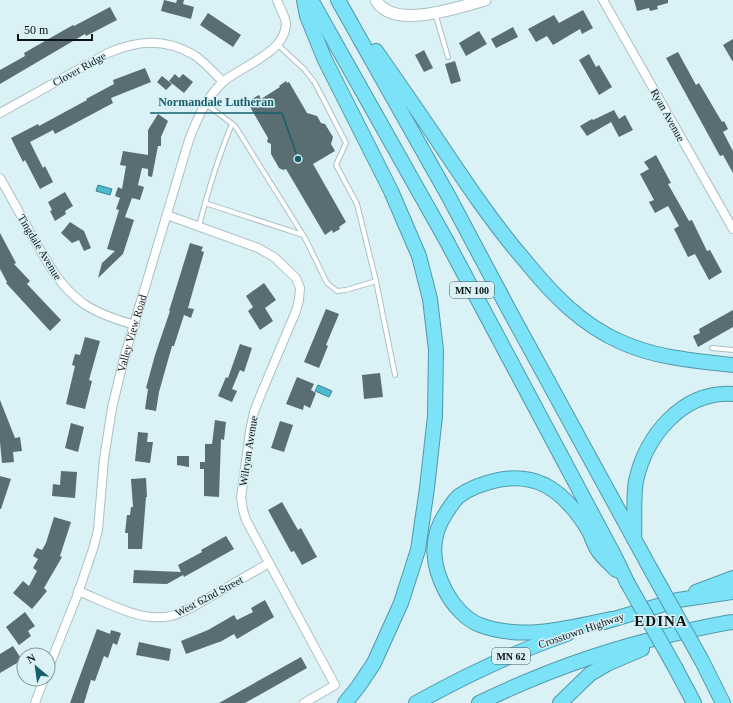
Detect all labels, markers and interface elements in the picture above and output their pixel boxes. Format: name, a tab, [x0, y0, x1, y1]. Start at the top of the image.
scale bar	[18, 16, 92, 42]
text: 50 m	[24, 23, 49, 37]
street label: Clover Ridge	[50, 49, 108, 89]
street label: Ryan Avenue	[649, 87, 687, 144]
callout: Normandale Lutheran	[150, 89, 282, 113]
text: Normandale Lutheran	[158, 95, 274, 109]
street label: Tingdale Avenue	[16, 212, 64, 282]
road number: MN 100	[450, 282, 494, 298]
street label: Valley View Road	[115, 293, 149, 373]
street label: Wilryan Avenue	[237, 415, 260, 487]
street label: West 62nd Street	[173, 573, 245, 619]
street label: Crosstown Highway	[536, 609, 626, 650]
district label: EDINA	[634, 613, 688, 629]
north arrow	[16, 647, 56, 687]
road number: MN 62	[492, 648, 530, 664]
text: N	[25, 651, 38, 665]

